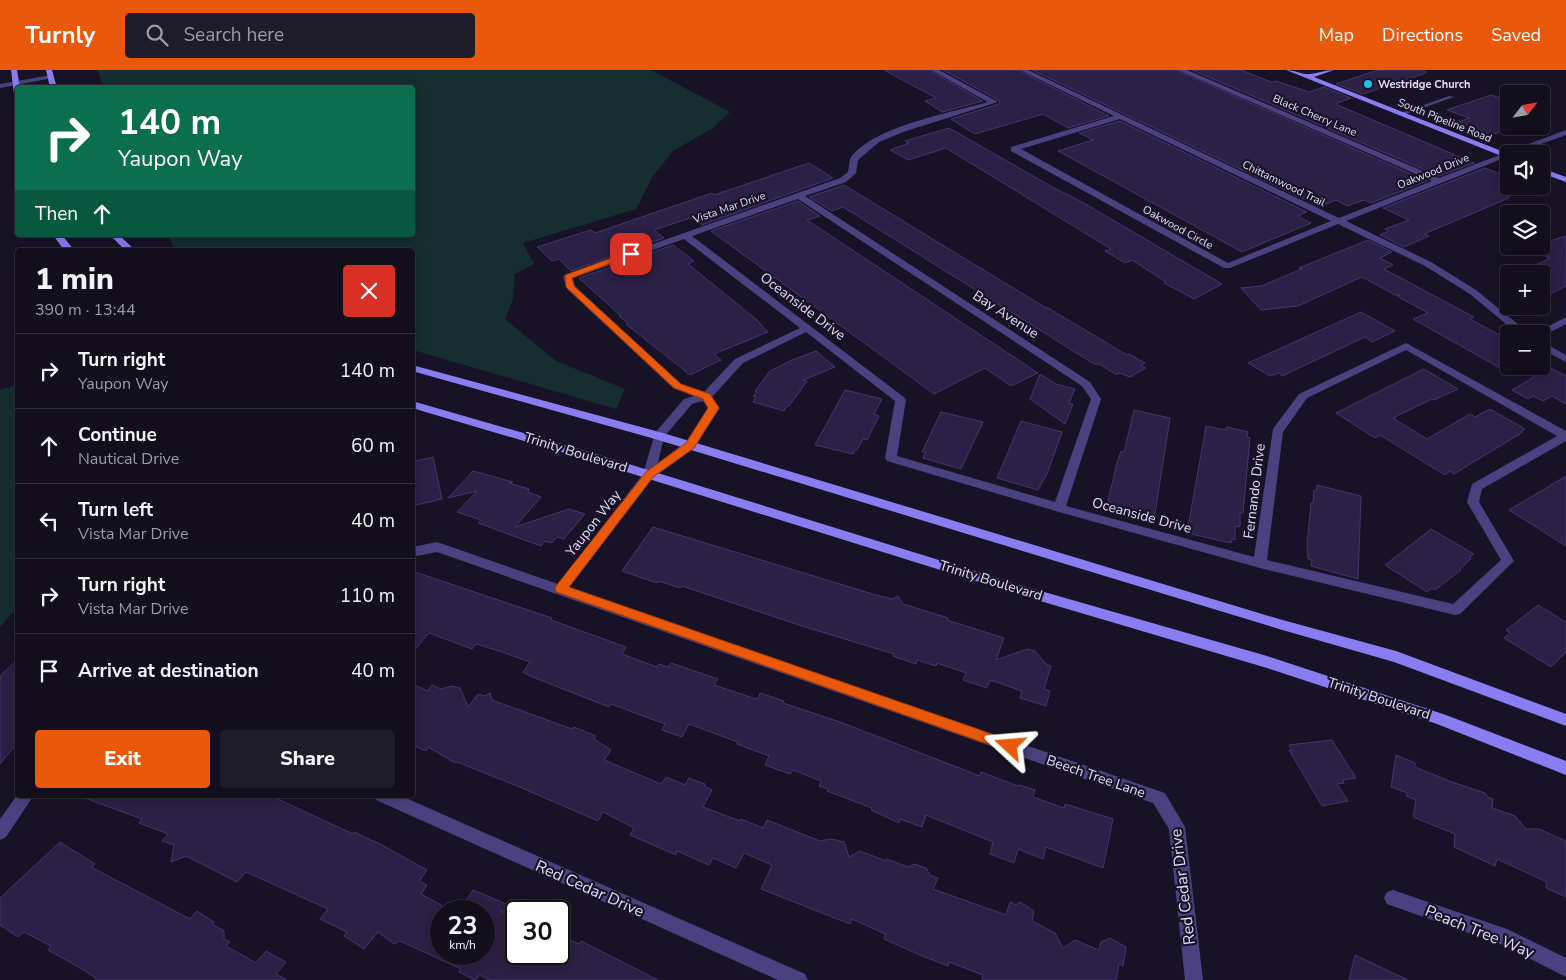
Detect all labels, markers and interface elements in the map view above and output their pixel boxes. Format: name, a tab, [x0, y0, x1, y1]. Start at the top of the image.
search box	[125, 13, 475, 58]
text: Turnly	[25, 19, 95, 51]
icon: search	[143, 21, 171, 49]
text: Search here	[183, 22, 284, 48]
text: Map	[1319, 23, 1354, 47]
text: Directions	[1382, 23, 1463, 47]
text: Saved	[1491, 23, 1541, 47]
place label: Westridge Church	[1378, 77, 1470, 92]
marker: Westridge Church	[1362, 78, 1374, 90]
north arrow	[1500, 85, 1550, 135]
map controls	[1500, 85, 1550, 375]
street label: Black Cherry Lane	[1270, 91, 1359, 140]
street label: South Pipeline Road	[1396, 95, 1494, 146]
text: 140 m	[118, 99, 221, 146]
icon: right	[35, 105, 100, 170]
text: Yaupon Way	[118, 144, 242, 174]
button: sound	[1500, 145, 1550, 195]
street label: Oakwood Drive	[1395, 150, 1472, 193]
street label: Chittamwood Trail	[1240, 157, 1329, 210]
street label: Vista Mar Drive	[690, 188, 768, 227]
icon: ahead	[88, 200, 116, 228]
text: Then	[35, 201, 78, 227]
street label: Oakwood Circle	[1140, 202, 1216, 253]
button: layers	[1500, 205, 1550, 255]
pin	[610, 233, 652, 275]
icon: arrive	[617, 240, 645, 268]
text: 1 min	[35, 259, 114, 300]
button: close	[343, 265, 395, 317]
button: +	[1500, 265, 1550, 315]
street label: Oceanside Drive	[756, 268, 849, 345]
street label: Bay Avenue	[969, 286, 1042, 343]
text: 390 m · 13:44	[35, 299, 136, 321]
button: −	[1500, 325, 1550, 375]
text: Turn right	[78, 347, 165, 373]
icon: right	[35, 357, 63, 385]
text: 140 m	[340, 358, 395, 384]
text: Yaupon Way	[78, 373, 169, 395]
text: Continue	[78, 422, 157, 448]
street label: Trinity Boulevard	[522, 428, 630, 477]
icon: ahead	[35, 432, 63, 460]
text: 60 m	[351, 433, 395, 459]
street label: Fernando Drive	[1239, 442, 1270, 540]
text: Nautical Drive	[78, 448, 179, 470]
street label: Yaupon Way	[561, 486, 626, 561]
street label: Oceanside Drive	[1090, 493, 1194, 538]
text: Turn left	[78, 497, 153, 523]
icon: left	[35, 507, 63, 535]
text: 40 m	[351, 508, 395, 534]
text: Vista Mar Drive	[78, 523, 189, 545]
street label: Trinity Boulevard	[937, 556, 1045, 605]
text: Turn right	[78, 572, 165, 598]
icon: right	[35, 582, 63, 610]
text: 110 m	[340, 583, 395, 609]
text: Vista Mar Drive	[78, 598, 189, 620]
icon: arrive	[35, 657, 63, 685]
text: Arrive at destination	[78, 658, 259, 684]
text: 40 m	[351, 658, 395, 684]
street label: Trinity Boulevard	[1325, 673, 1433, 724]
position arrow	[983, 719, 1035, 771]
button: Exit	[35, 730, 210, 788]
button: Share	[220, 730, 395, 788]
street label: Beech Tree Lane	[1044, 751, 1148, 802]
street label: Red Cedar Drive	[1165, 828, 1201, 946]
street label: Red Cedar Drive	[532, 855, 647, 923]
speed limit sign: 30	[505, 900, 570, 965]
street label: Peach Tree Way	[1422, 900, 1538, 964]
text: 23	[447, 909, 478, 943]
text: km/h	[449, 937, 476, 953]

